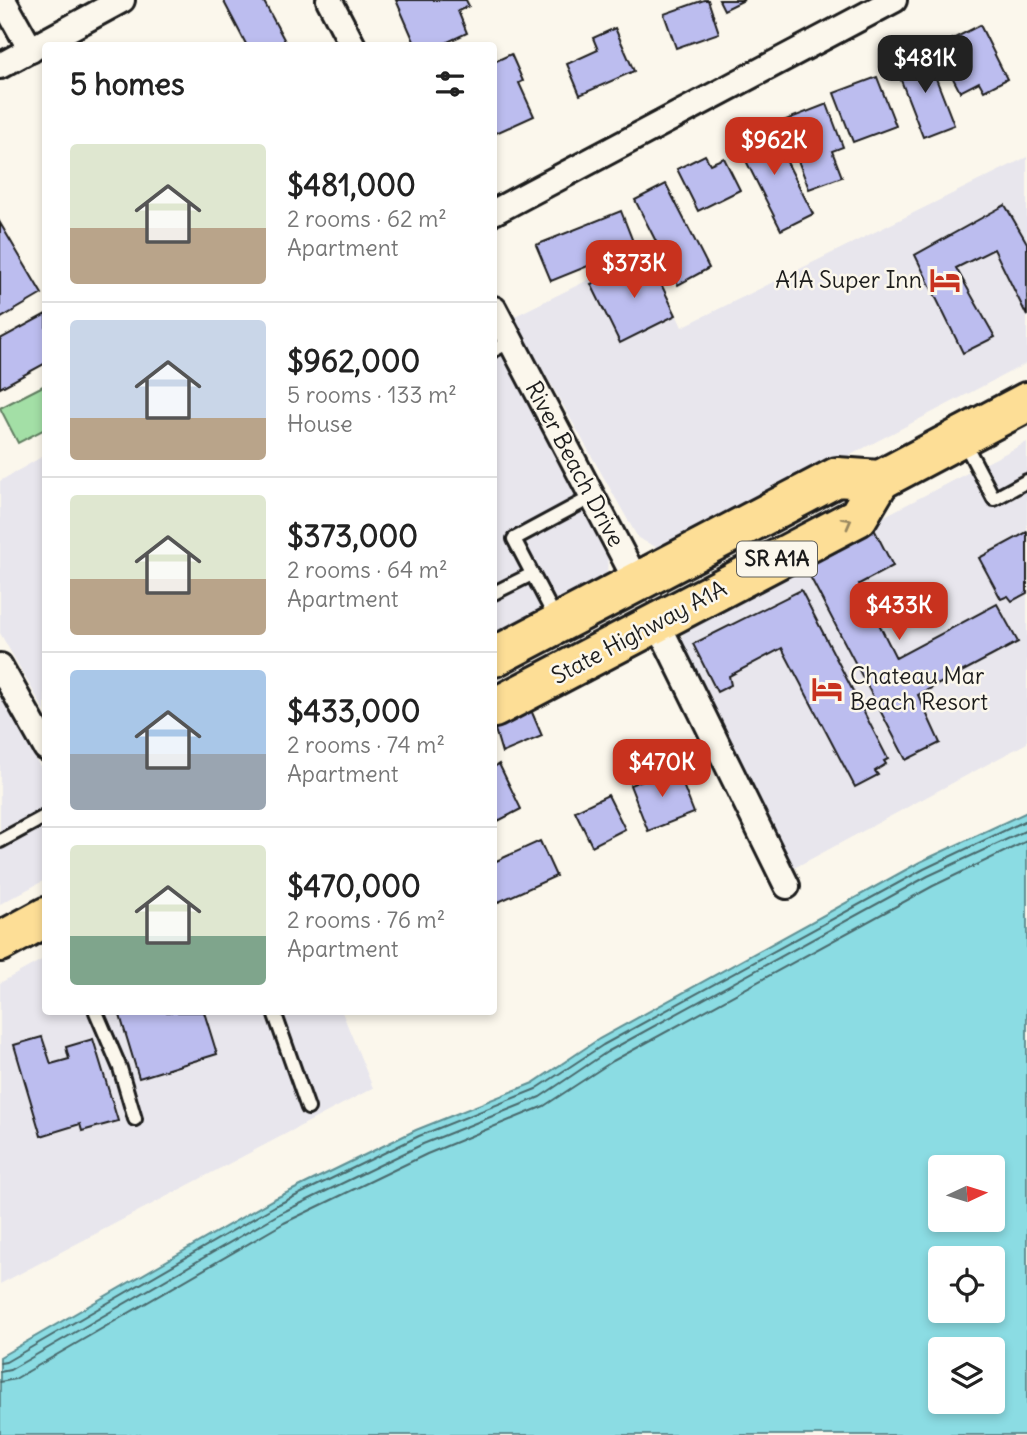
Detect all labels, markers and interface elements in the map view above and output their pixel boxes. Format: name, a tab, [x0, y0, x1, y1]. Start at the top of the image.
pin: $481K	[876, 36, 974, 95]
text: $481K	[894, 43, 956, 72]
text: 5 homes	[70, 65, 185, 103]
icon: filters	[431, 65, 469, 103]
pin: $962K	[725, 118, 823, 177]
text: $962K	[741, 125, 807, 154]
text: $481,000	[287, 166, 416, 204]
icon: home	[126, 172, 210, 256]
text: 2 rooms · 62 m²	[287, 204, 447, 233]
text: Apartment	[287, 233, 399, 262]
pin: $373K	[585, 240, 683, 300]
text: $373K	[602, 248, 666, 277]
hotel icon: A1A Super Inn	[928, 263, 962, 297]
place label: A1A Super Inn	[775, 265, 922, 294]
text: $962,000	[287, 342, 420, 380]
icon: home	[126, 348, 210, 432]
street label: River Beach Drive	[520, 376, 631, 552]
text: 5 rooms · 133 m²	[287, 380, 457, 409]
text: House	[287, 409, 353, 438]
text: $373,000	[287, 517, 418, 555]
one-way arrow	[840, 517, 853, 530]
icon: home	[126, 523, 210, 607]
road number: SR A1A	[737, 542, 817, 576]
text: 2 rooms · 64 m²	[287, 555, 448, 584]
street label: State Highway A1A	[546, 573, 731, 690]
pin: $433K	[850, 582, 948, 642]
text: Apartment	[287, 584, 399, 613]
text: $433K	[866, 590, 932, 619]
place label: Chateau Mar Beach Resort	[850, 661, 988, 716]
hotel icon: Chateau Mar Beach Resort	[810, 672, 844, 706]
text: $433,000	[287, 692, 421, 730]
icon: home	[126, 698, 210, 782]
text: 2 rooms · 74 m²	[287, 730, 445, 759]
pin: $470K	[613, 740, 711, 799]
text: $470K	[629, 747, 695, 776]
text: Apartment	[287, 759, 399, 788]
text: $470,000	[287, 867, 421, 905]
icon: home	[126, 873, 210, 957]
text: 2 rooms · 76 m²	[287, 905, 445, 934]
text: Apartment	[287, 934, 399, 963]
north arrow	[928, 1155, 1004, 1232]
map controls	[928, 1155, 1005, 1414]
button: locate	[928, 1246, 1005, 1323]
button: layers	[928, 1337, 1005, 1414]

